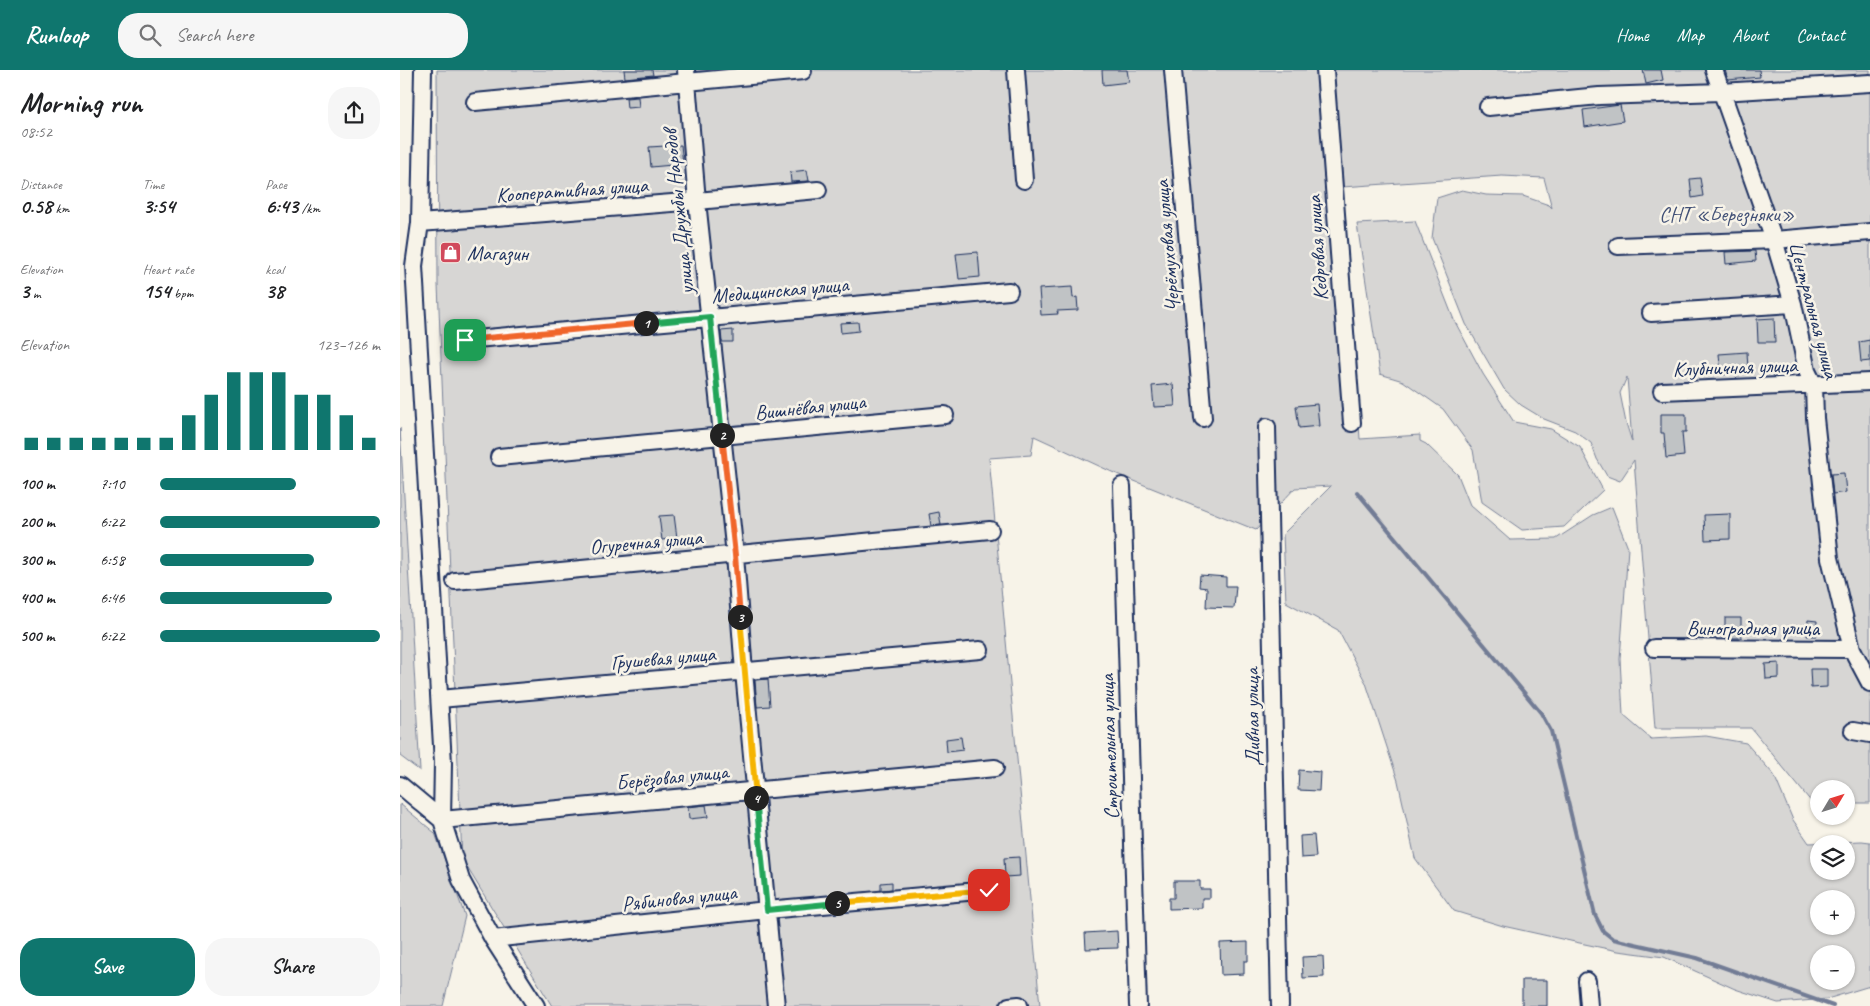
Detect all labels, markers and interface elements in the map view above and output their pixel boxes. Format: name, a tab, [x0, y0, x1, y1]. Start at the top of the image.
search box	[118, 13, 468, 58]
text: Runloop	[25, 20, 88, 50]
icon: search	[136, 21, 164, 49]
text: Search here	[176, 23, 253, 47]
text: Home	[1616, 24, 1649, 46]
text: Map	[1677, 24, 1704, 46]
text: About	[1732, 24, 1768, 46]
text: Contact	[1796, 24, 1845, 46]
text: Morning run	[20, 85, 142, 120]
button: share	[328, 87, 380, 139]
text: 08:52	[20, 122, 52, 142]
street label: улица Дружбы Народов	[656, 124, 700, 298]
street label: Кооперативная улица	[495, 172, 651, 208]
text: Distance	[20, 176, 62, 193]
text: Time	[143, 176, 164, 193]
text: Pace	[265, 176, 287, 193]
street label: Черёмуховая улица	[1148, 177, 1186, 313]
text: 0.58	[20, 193, 52, 219]
text: 3:54	[143, 193, 175, 219]
text: 6:43	[265, 193, 298, 219]
street label: Кедровая улица	[1300, 193, 1334, 302]
text: km	[52, 200, 69, 217]
text: /km	[298, 200, 320, 217]
park label: СНТ «Березняки»	[1659, 201, 1795, 227]
street label: Центральная улица	[1783, 239, 1845, 383]
place label: Магазин	[467, 240, 530, 266]
shop icon: Магазин	[439, 241, 463, 265]
text: Elevation	[20, 261, 63, 278]
text: Heart rate	[143, 261, 194, 278]
text: kcal	[265, 261, 284, 278]
street label: Медицинская улица	[711, 271, 851, 309]
text: 3	[20, 278, 29, 304]
text: 154	[143, 278, 171, 304]
text: 38	[265, 278, 284, 304]
text: m	[29, 285, 41, 302]
text: bpm	[171, 285, 193, 302]
pin: 1	[634, 310, 658, 336]
text: 1	[643, 315, 650, 332]
pin	[444, 319, 486, 361]
icon: arrive	[451, 326, 479, 354]
text: Elevation	[20, 335, 69, 355]
text: 123–126 m	[317, 335, 380, 355]
street label: Клубничная улица	[1672, 352, 1800, 382]
street label: Вишнёвая улица	[753, 388, 868, 426]
pin: 2	[710, 422, 734, 448]
text: 2	[719, 427, 726, 444]
text: 100 m	[20, 474, 55, 494]
text: 7:10	[100, 474, 125, 494]
text: 200 m	[20, 512, 55, 532]
text: 6:22	[100, 512, 125, 532]
street label: Огуречная улица	[589, 524, 705, 560]
text: 300 m	[20, 550, 55, 570]
text: 6:58	[100, 550, 125, 570]
text: 400 m	[20, 588, 55, 608]
text: 6:46	[100, 588, 125, 608]
pin: 3	[728, 604, 752, 630]
text: 3	[737, 609, 744, 626]
street label: Виноградная улица	[1687, 615, 1821, 641]
text: 500 m	[20, 626, 54, 646]
text: 6:22	[100, 626, 125, 646]
street label: Грушевая улица	[610, 640, 718, 676]
street label: Дивная улица	[1238, 665, 1266, 766]
street label: Строительная улица	[1093, 672, 1125, 820]
street label: Берёзовая улица	[615, 758, 732, 797]
north arrow	[1810, 780, 1855, 825]
map controls	[1810, 780, 1855, 990]
pin: 4	[744, 786, 768, 810]
text: 4	[753, 790, 760, 807]
button: layers	[1810, 835, 1855, 880]
pin	[968, 869, 1010, 911]
icon: check	[975, 876, 1003, 904]
street label: Рябиновая улица	[620, 879, 739, 917]
pin: 5	[824, 890, 850, 916]
button: +	[1810, 890, 1855, 935]
text: 5	[834, 895, 841, 912]
button: Save	[20, 938, 195, 996]
button: Share	[205, 938, 380, 996]
button: −	[1810, 945, 1855, 990]

